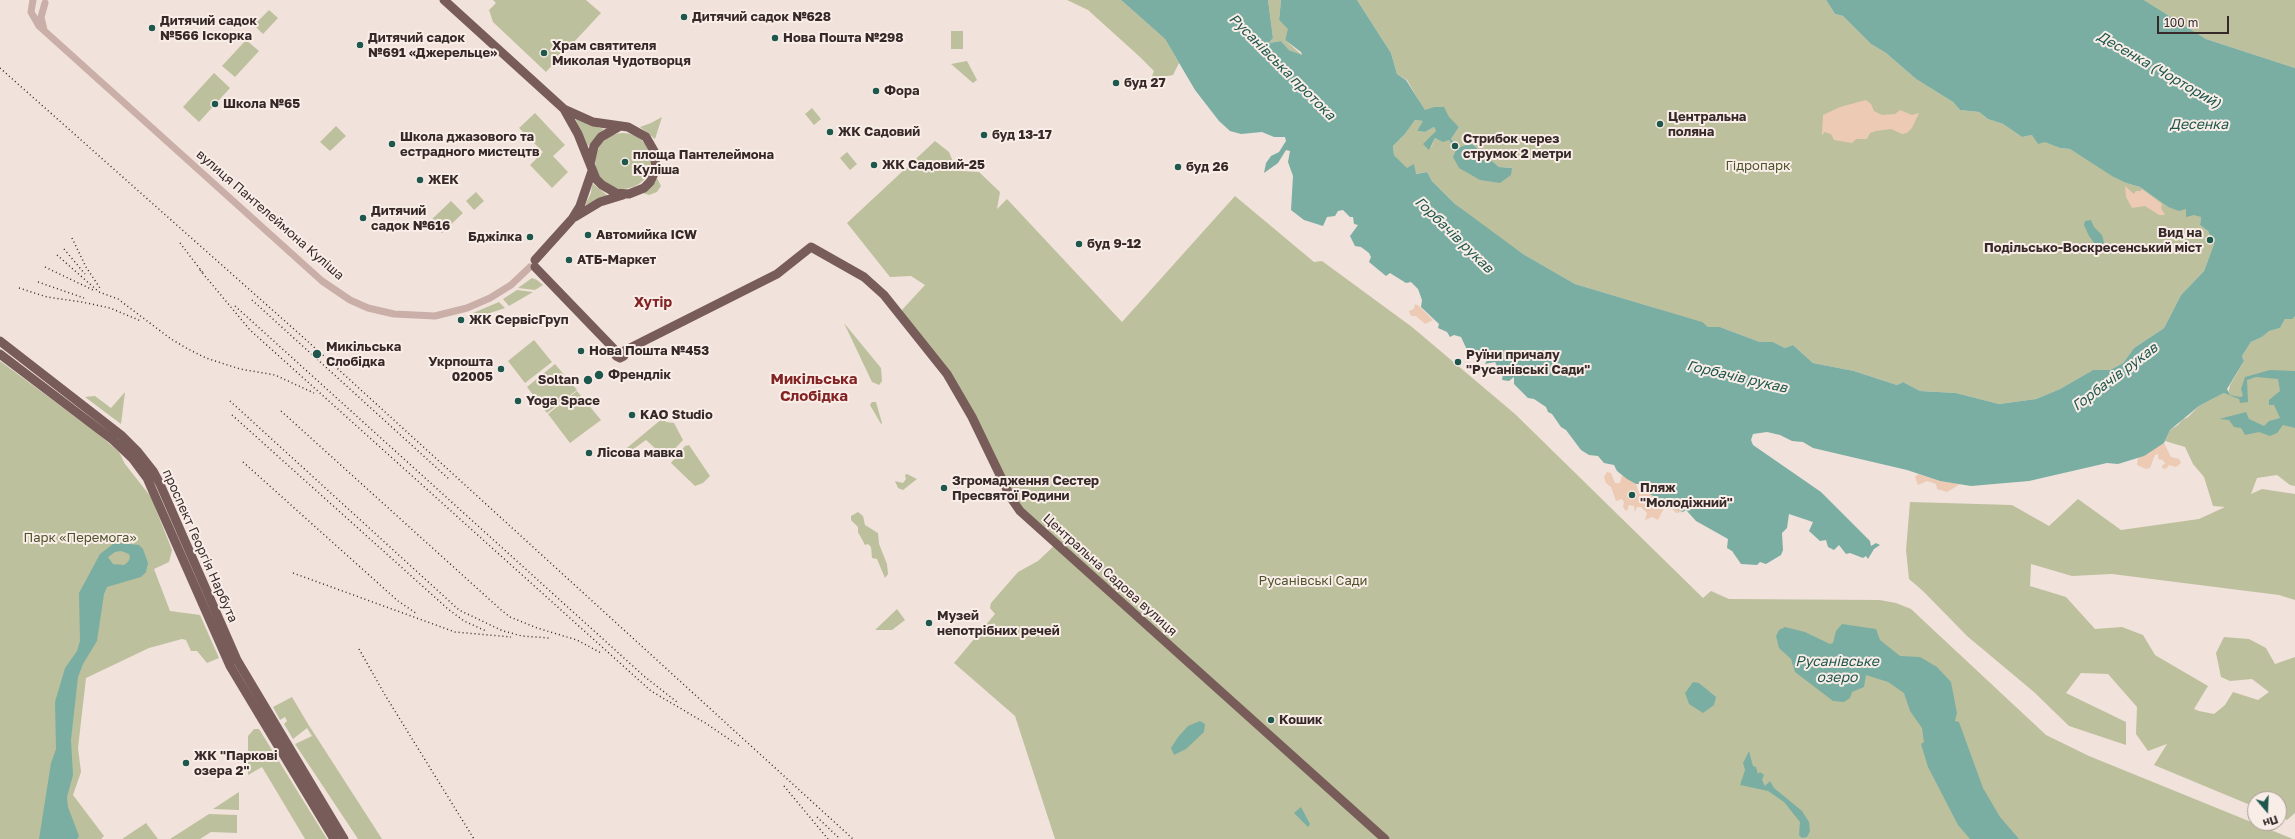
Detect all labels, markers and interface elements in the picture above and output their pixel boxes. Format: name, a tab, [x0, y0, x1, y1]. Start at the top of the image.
scale bar	[2159, 8, 2231, 34]
place label: Дитячий садок №628	[692, 9, 831, 25]
water label: Русанівська протока	[1225, 10, 1339, 124]
marker: Дитячий садок №628	[679, 12, 689, 22]
place label: Дитячий садок №566 Іскорка	[160, 13, 257, 44]
text: 100 m	[2164, 15, 2198, 30]
marker: Дитячий садок №566 Іскорка	[147, 23, 157, 33]
water label: Десенка (Чорторий)	[2094, 28, 2224, 112]
place label: Дитячий садок №691 «Джерельце»	[368, 30, 497, 61]
place label: Нова Пошта №298	[783, 30, 904, 46]
marker: Нова Пошта №298	[770, 33, 780, 43]
place label: Храм святителя Миколая Чудотворця	[552, 38, 691, 69]
marker: Дитячий садок №691 «Джерельце»	[355, 40, 365, 50]
marker: Храм святителя Миколая Чудотворця	[539, 48, 549, 58]
place label: буд 27	[1124, 75, 1165, 91]
marker: буд 27	[1111, 78, 1121, 88]
place label: Фора	[884, 83, 919, 99]
marker: Фора	[871, 86, 881, 96]
place label: Школа №65	[223, 96, 300, 112]
marker: Школа №65	[210, 99, 220, 109]
place label: Центральна поляна	[1668, 109, 1746, 140]
water label: Десенка	[2170, 117, 2228, 133]
marker: Центральна поляна	[1655, 119, 1665, 129]
place label: ЖК Садовий	[838, 124, 920, 140]
marker: ЖК Садовий	[825, 127, 835, 137]
place label: буд 13-17	[992, 127, 1052, 143]
place label: Школа джазового та естрадного мистецтв	[400, 129, 540, 160]
marker: буд 13-17	[979, 130, 989, 140]
place label: Стрибок через струмок 2 метри	[1463, 131, 1571, 162]
marker: Школа джазового та естрадного мистецтв	[387, 139, 397, 149]
marker: Стрибок через струмок 2 метри	[1450, 141, 1460, 151]
street label: вулиця Пантелеймона Куліша	[193, 147, 347, 283]
place label: площа Пантелеймона Куліша	[633, 147, 774, 178]
marker: площа Пантелеймона Куліша	[620, 157, 630, 167]
place label: ЖК Садовий-25	[882, 157, 985, 173]
park label: Гідропарк	[1725, 158, 1791, 174]
place label: буд 26	[1186, 159, 1229, 175]
marker: ЖК Садовий-25	[869, 160, 879, 170]
marker: буд 26	[1173, 162, 1183, 172]
place label: ЖЕК	[428, 172, 459, 188]
marker: ЖЕК	[415, 175, 425, 185]
water label: Горбачів рукав	[1411, 193, 1497, 277]
place label: Дитячий садок №616	[371, 203, 450, 234]
marker: Дитячий садок №616	[358, 213, 368, 223]
place label: Вид на Подільсько-Воскресенський міст	[1984, 225, 2202, 256]
place label: Автомийка ICW	[596, 227, 697, 243]
place label: Бджілка	[468, 229, 522, 245]
marker: Автомийка ICW	[583, 230, 593, 240]
marker: Бджілка	[525, 232, 535, 242]
marker: Вид на Подільсько-Воскресенський міст	[2205, 235, 2215, 245]
place label: буд 9-12	[1087, 236, 1141, 252]
marker: буд 9-12	[1074, 239, 1084, 249]
place label: АТБ-Маркет	[577, 252, 656, 268]
marker: АТБ-Маркет	[564, 255, 574, 265]
district label: Хутір	[634, 295, 672, 311]
place label: ЖК СервісГруп	[469, 312, 569, 328]
marker: ЖК СервісГруп	[456, 315, 466, 325]
place label: Микільська Слобідка	[326, 339, 401, 370]
water label: Горбачів рукав	[2069, 339, 2161, 415]
place label: Нова Пошта №453	[589, 343, 709, 359]
marker: Нова Пошта №453	[576, 346, 586, 356]
place label: Руїни причалу "Русанівські Сади"	[1466, 347, 1590, 378]
marker: Микільська Слобідка	[311, 348, 323, 360]
place label: Укрпошта 02005	[428, 354, 493, 385]
marker: Руїни причалу "Русанівські Сади"	[1453, 357, 1463, 367]
water label: Горбачів рукав	[1685, 357, 1789, 397]
marker: Укрпошта 02005	[496, 364, 506, 374]
place label: Френдлік	[608, 367, 671, 383]
marker: Френдлік	[593, 369, 605, 381]
district label: Микільська Слобідка	[771, 370, 857, 405]
place label: Soltan	[538, 372, 579, 388]
marker: Soltan	[582, 374, 594, 386]
place label: Yoga Space	[526, 393, 600, 409]
marker: Yoga Space	[513, 396, 523, 406]
place label: KAO Studio	[640, 407, 713, 423]
marker: KAO Studio	[627, 410, 637, 420]
place label: Лісова мавка	[597, 445, 683, 461]
marker: Лісова мавка	[584, 448, 594, 458]
street label: проспект Георгія Нарбута	[159, 467, 241, 625]
place label: Згромадження Сестер Пресвятої Родини	[952, 473, 1099, 504]
place label: Пляж "Молодіжний"	[1640, 480, 1733, 511]
marker: Згромадження Сестер Пресвятої Родини	[939, 483, 949, 493]
marker: Пляж "Молодіжний"	[1627, 490, 1637, 500]
street label: Центральна Садова вулиця	[1040, 511, 1180, 639]
park label: Парк «Перемога»	[23, 530, 137, 546]
park label: Русанівські Сади	[1258, 573, 1368, 589]
place label: Музей непотрібних речей	[937, 608, 1060, 639]
marker: Музей непотрібних речей	[924, 618, 934, 628]
water label: Русанівське озеро	[1795, 654, 1879, 686]
place label: Кошик	[1279, 712, 1322, 728]
marker: Кошик	[1266, 715, 1276, 725]
place label: ЖК "Паркові озера 2"	[194, 748, 278, 779]
marker: ЖК "Паркові озера 2"	[181, 758, 191, 768]
north arrow	[2247, 791, 2287, 831]
text: Пн	[2262, 813, 2280, 830]

